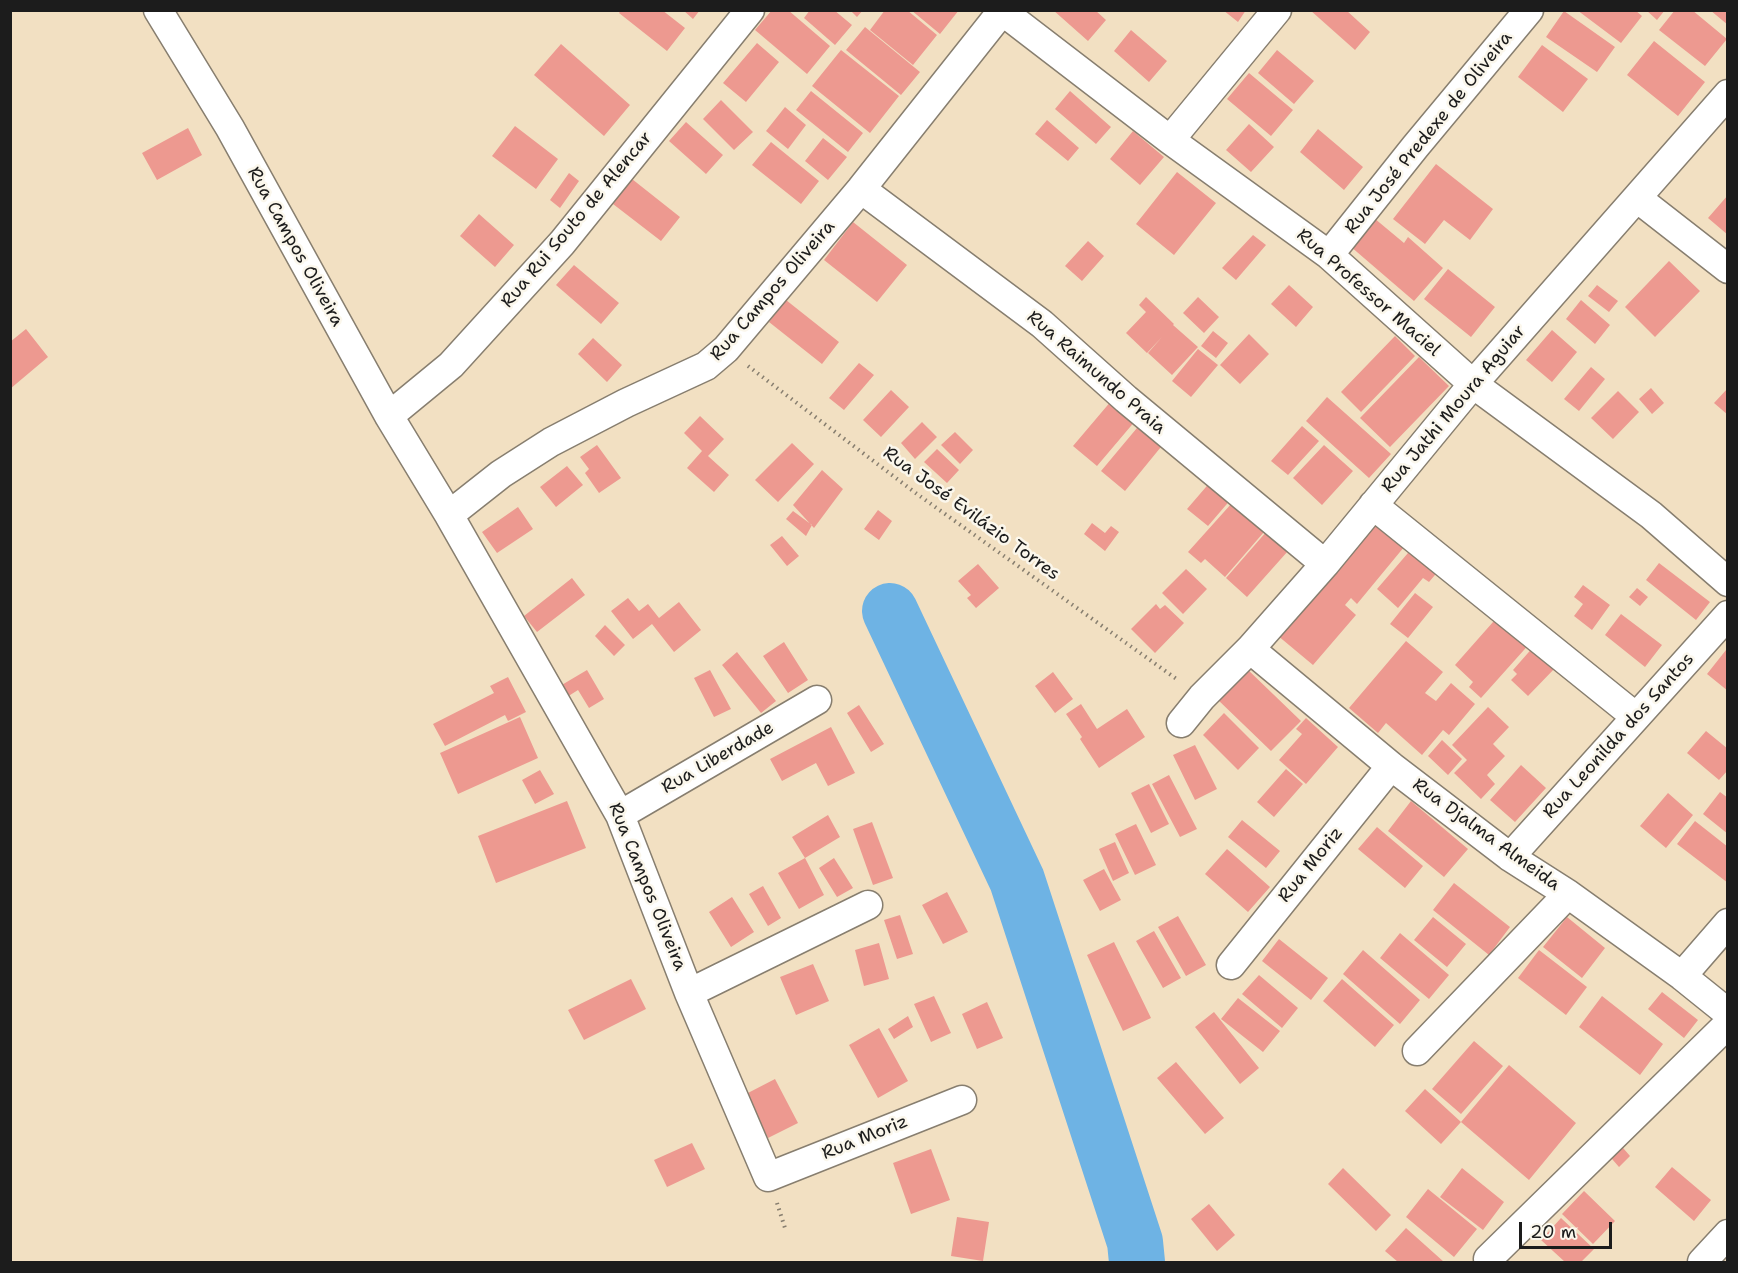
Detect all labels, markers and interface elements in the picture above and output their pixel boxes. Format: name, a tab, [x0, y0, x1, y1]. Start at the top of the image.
street label: Rua José Predexe de Oliveira	[1341, 27, 1517, 239]
street label: Rua Rui Souto de Alencar	[497, 128, 657, 312]
street label: Rua Campos Oliveira	[242, 164, 348, 330]
street label: Rua Campos Oliveira	[706, 216, 840, 366]
street label: Rua Professor Maciel	[1292, 225, 1444, 361]
street label: Rua Raimundo Praia	[1022, 307, 1170, 439]
street label: Rua Jathi Moura Aguiar	[1377, 321, 1531, 497]
street label: Rua José Evilázio Torres	[878, 443, 1064, 585]
street label: Rua Leonilda dos Santos	[1539, 649, 1699, 823]
street label: Rua Liberdade	[658, 717, 778, 799]
street label: Rua Djalma Almeida	[1408, 774, 1564, 896]
street label: Rua Campos Oliveira	[603, 800, 691, 974]
street label: Rua Moriz	[1274, 823, 1348, 907]
street label: Rua Moriz	[819, 1111, 911, 1165]
scale bar	[1522, 1210, 1615, 1248]
text: 20 m	[1530, 1220, 1576, 1244]

